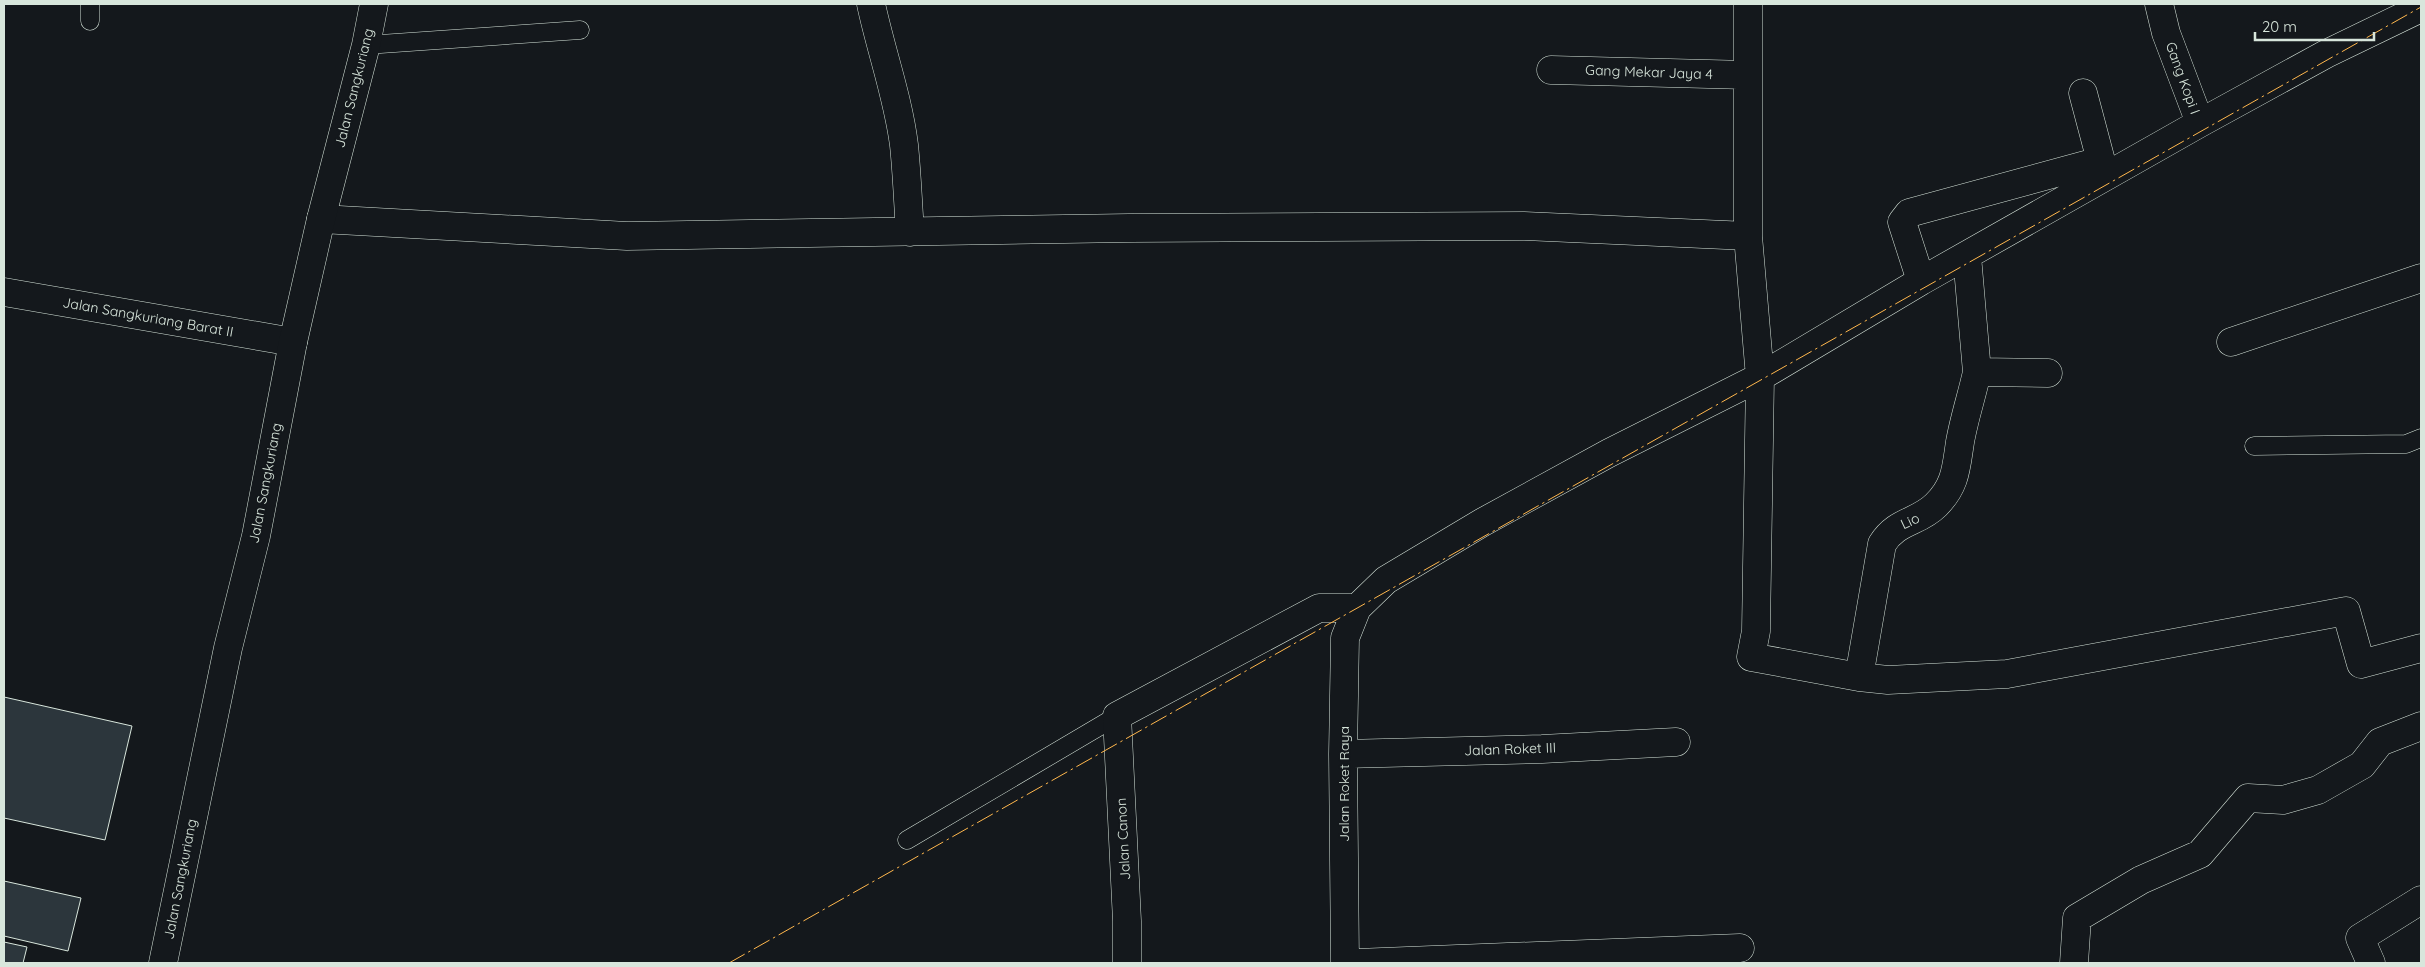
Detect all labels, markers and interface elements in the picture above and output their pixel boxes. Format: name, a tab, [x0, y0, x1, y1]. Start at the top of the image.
scale bar	[2255, 10, 2374, 42]
text: 20 m	[2262, 17, 2297, 36]
street label: Jalan Sangkuriang	[330, 26, 378, 150]
street label: Gang Kopi I	[2162, 39, 2204, 117]
street label: Gang Mekar Jaya 4	[1585, 61, 1713, 83]
street label: Jalan Sangkuriang Barat II	[61, 293, 235, 341]
street label: Jalan Sangkuriang	[244, 421, 286, 545]
street label: Lio	[1898, 509, 1922, 533]
street label: Jalan Roket Raya	[1335, 726, 1353, 842]
street label: Jalan Roket III	[1464, 738, 1556, 760]
street label: Jalan Canon	[1112, 797, 1134, 881]
street label: Jalan Sangkuriang	[159, 817, 201, 941]

